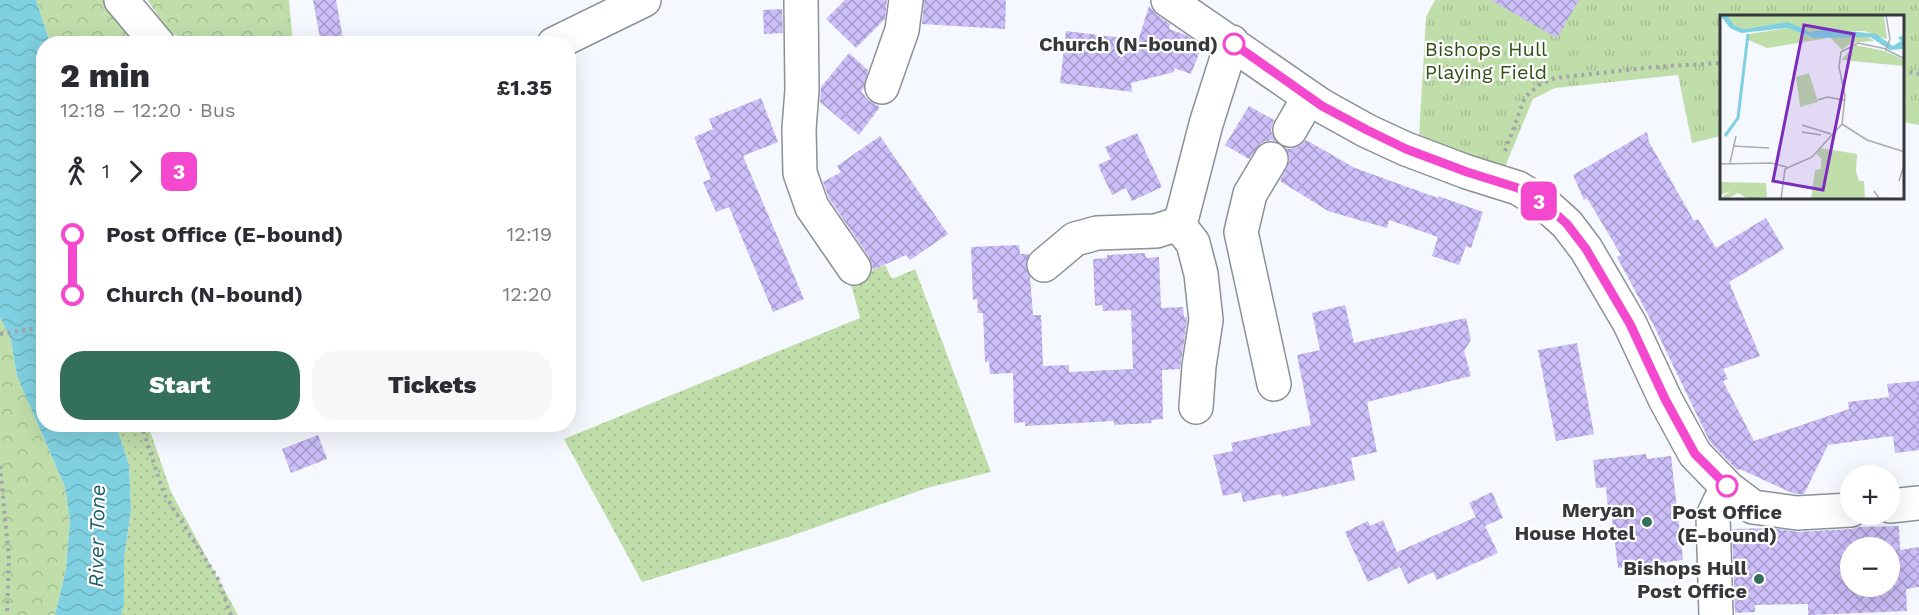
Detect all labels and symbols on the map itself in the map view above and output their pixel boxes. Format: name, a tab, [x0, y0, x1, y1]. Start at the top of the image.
inset map	[1720, 15, 1904, 200]
place label: Church (N-bound)	[1039, 32, 1218, 56]
marker: Church (N-bound)	[1223, 33, 1245, 55]
park label: Bishops Hull Playing Field	[1425, 37, 1547, 84]
line badge: 3	[1520, 182, 1558, 220]
marker: Post Office (E-bound)	[1716, 475, 1738, 497]
water label: River Tone	[83, 484, 110, 588]
place label: Meryan House Hotel	[1514, 498, 1635, 545]
place label: Post Office (E-bound)	[1672, 500, 1782, 547]
marker: Meryan House Hotel	[1640, 515, 1654, 529]
place label: Bishops Hull Post Office	[1623, 556, 1747, 603]
marker: Bishops Hull Post Office	[1752, 572, 1766, 586]

